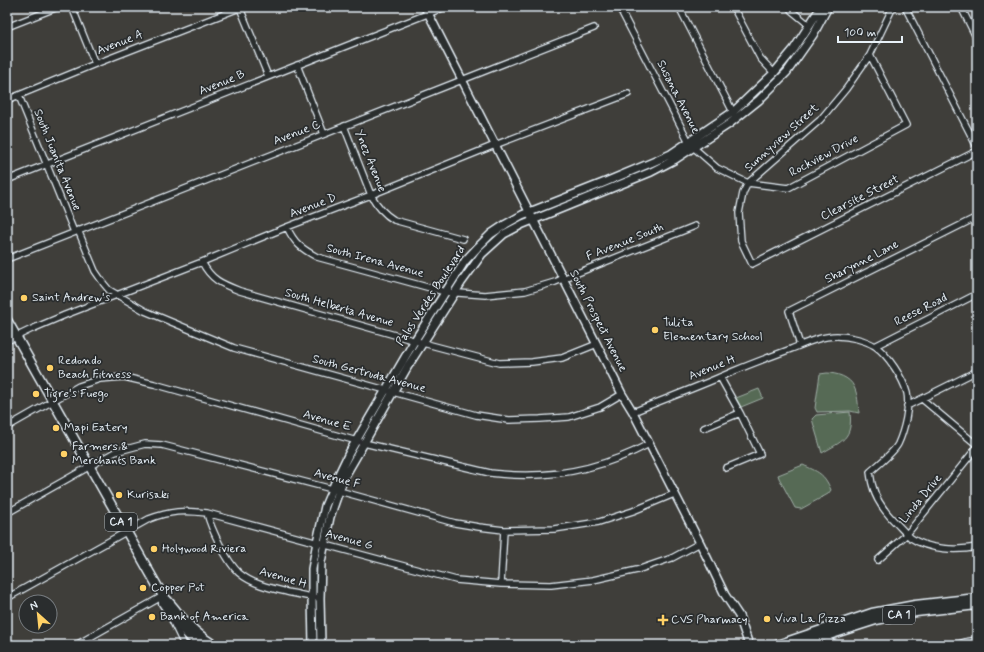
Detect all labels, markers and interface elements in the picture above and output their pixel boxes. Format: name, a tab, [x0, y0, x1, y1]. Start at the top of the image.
scale bar	[838, 18, 902, 44]
text: 100 m	[844, 25, 876, 41]
street label: Avenue A	[95, 27, 145, 59]
street label: Susana Avenue	[653, 57, 703, 137]
street label: Avenue B	[197, 66, 248, 99]
street label: Sunnyview Street	[741, 100, 823, 176]
street label: South Juanita Avenue	[29, 107, 85, 213]
street label: Avenue C	[271, 117, 323, 149]
street label: Ynez Avenue	[350, 127, 390, 195]
street label: Rockview Drive	[787, 131, 861, 181]
street label: Clearsite Street	[818, 171, 902, 225]
street label: Avenue D	[287, 190, 339, 222]
street label: F Avenue South	[584, 219, 666, 265]
street label: Sharynne Lane	[822, 236, 902, 287]
street label: South Irena Avenue	[324, 240, 426, 282]
street label: Palos Verdes Boulevard	[393, 243, 469, 349]
street label: South Prospect Avenue	[565, 267, 631, 375]
street label: South Helberta Avenue	[283, 285, 395, 331]
place label: Saint Andrew's	[32, 290, 111, 306]
street label: Reese Road	[892, 290, 950, 330]
marker: Saint Andrew's	[19, 293, 29, 303]
place label: Tulita Elementary School	[663, 315, 763, 345]
marker: Tulita Elementary School	[650, 325, 660, 335]
street label: South Gertruda Avenue	[310, 351, 428, 397]
street label: Avenue H	[686, 351, 738, 385]
place label: Redondo Beach Fitness	[58, 353, 131, 383]
marker: Redondo Beach Fitness	[45, 363, 55, 373]
place label: Tigre's Fuego	[44, 386, 109, 403]
marker: Tigre's Fuego	[31, 389, 41, 399]
street label: Avenue E	[301, 407, 353, 436]
place label: Mapi Eatery	[64, 420, 128, 436]
marker: Mapi Eatery	[51, 423, 61, 433]
place label: Farmers & Merchants Bank	[72, 439, 156, 469]
marker: Farmers & Merchants Bank	[59, 449, 69, 459]
street label: Avenue F	[312, 465, 362, 493]
street label: Linda Drive	[896, 471, 946, 527]
place label: Kurisaki	[127, 487, 170, 503]
marker: Kurisaki	[114, 490, 124, 500]
road number: CA 1	[105, 513, 137, 531]
street label: Avenue G	[323, 526, 375, 554]
place label: Holywood Riviera	[162, 541, 246, 557]
marker: Holywood Riviera	[149, 544, 159, 554]
street label: Avenue H	[257, 564, 309, 592]
place label: Copper Pot	[151, 580, 205, 596]
marker: Copper Pot	[138, 583, 148, 593]
north arrow	[18, 594, 58, 634]
text: N	[27, 598, 40, 614]
road number: CA 1	[883, 606, 915, 624]
place label: Bank of America	[160, 609, 249, 625]
place label: Viva La Pizza	[775, 611, 846, 627]
marker: Bank of America	[147, 612, 157, 622]
place label: CVS Pharmacy	[671, 612, 748, 628]
marker: Viva La Pizza	[762, 614, 772, 624]
marker: CVS Pharmacy	[658, 615, 668, 625]

